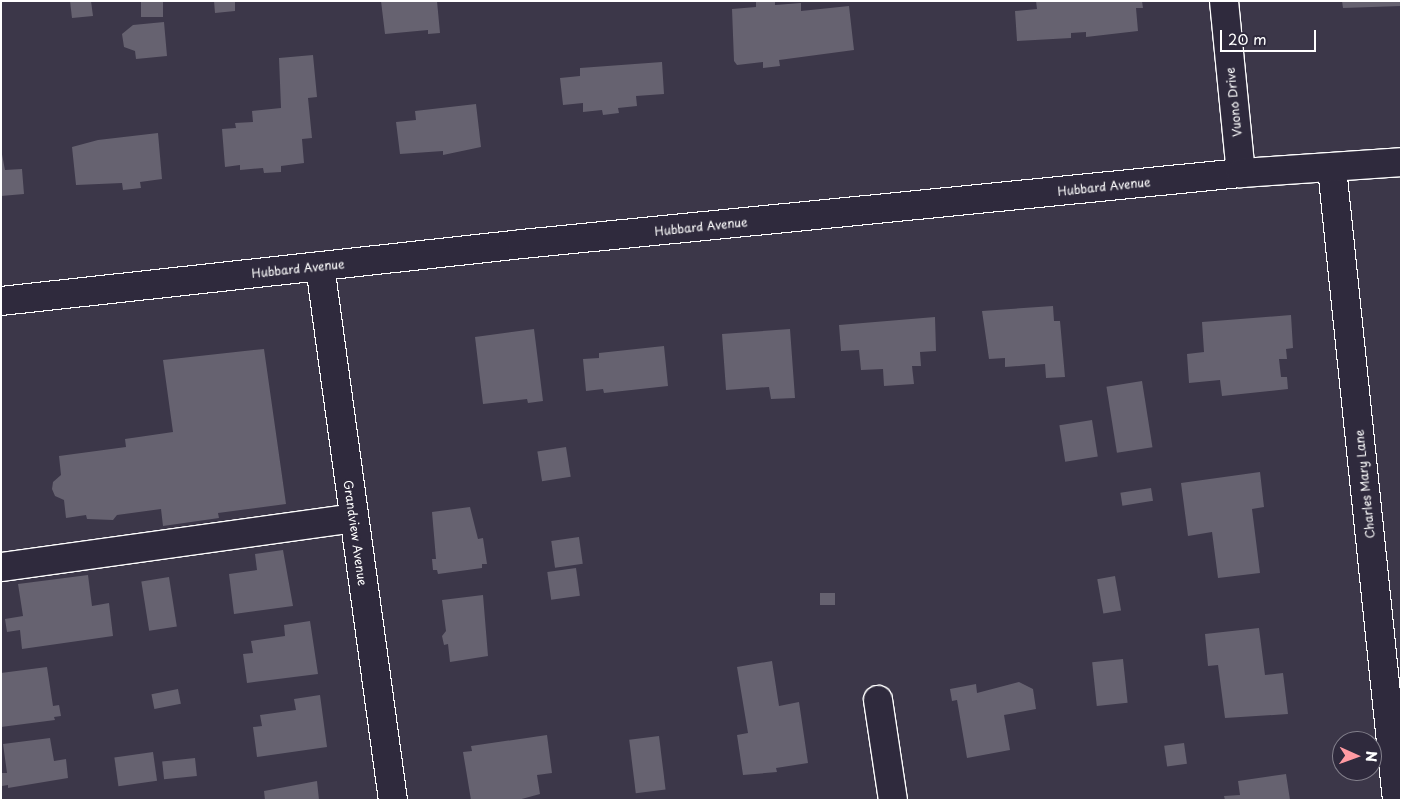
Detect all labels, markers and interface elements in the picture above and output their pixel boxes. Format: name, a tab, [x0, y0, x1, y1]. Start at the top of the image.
scale bar	[1222, 20, 1318, 52]
text: 20 m	[1228, 27, 1267, 50]
street label: Vuono Drive	[1223, 67, 1245, 137]
street label: Hubbard Avenue	[1056, 175, 1152, 199]
street label: Hubbard Avenue	[653, 215, 749, 239]
street label: Hubbard Avenue	[250, 257, 346, 281]
street label: Charles Mary Lane	[1352, 428, 1378, 540]
street label: Grandview Avenue	[340, 479, 370, 587]
north arrow	[1332, 731, 1382, 781]
text: N	[1361, 751, 1382, 762]

